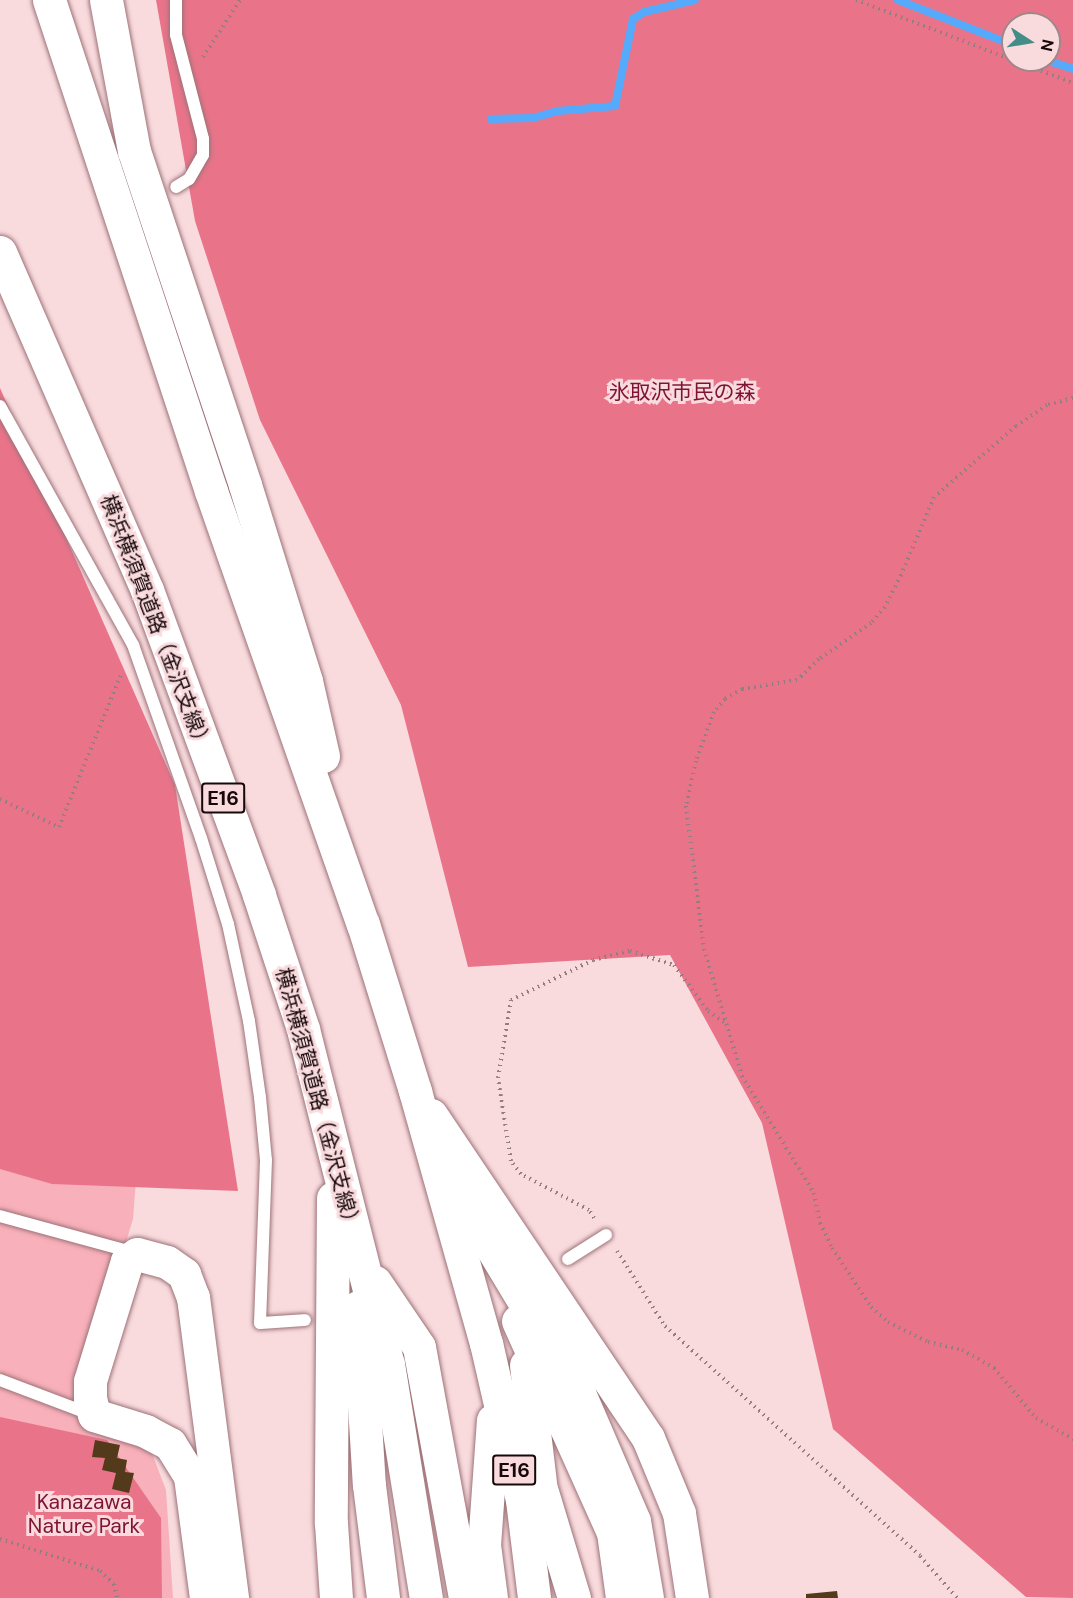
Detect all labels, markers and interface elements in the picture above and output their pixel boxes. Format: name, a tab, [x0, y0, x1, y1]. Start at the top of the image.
north arrow	[1001, 12, 1061, 72]
text: N	[1036, 38, 1059, 53]
park label: 氷取沢市民の森	[609, 379, 755, 405]
street label: 横浜横須賀道路（金沢支線）	[95, 491, 217, 755]
road number: E16	[200, 781, 246, 815]
street label: 横浜横須賀道路（金沢支線）	[271, 965, 365, 1235]
road number: E16	[492, 1453, 536, 1487]
park label: Kanazawa Nature Park	[28, 1489, 140, 1539]

